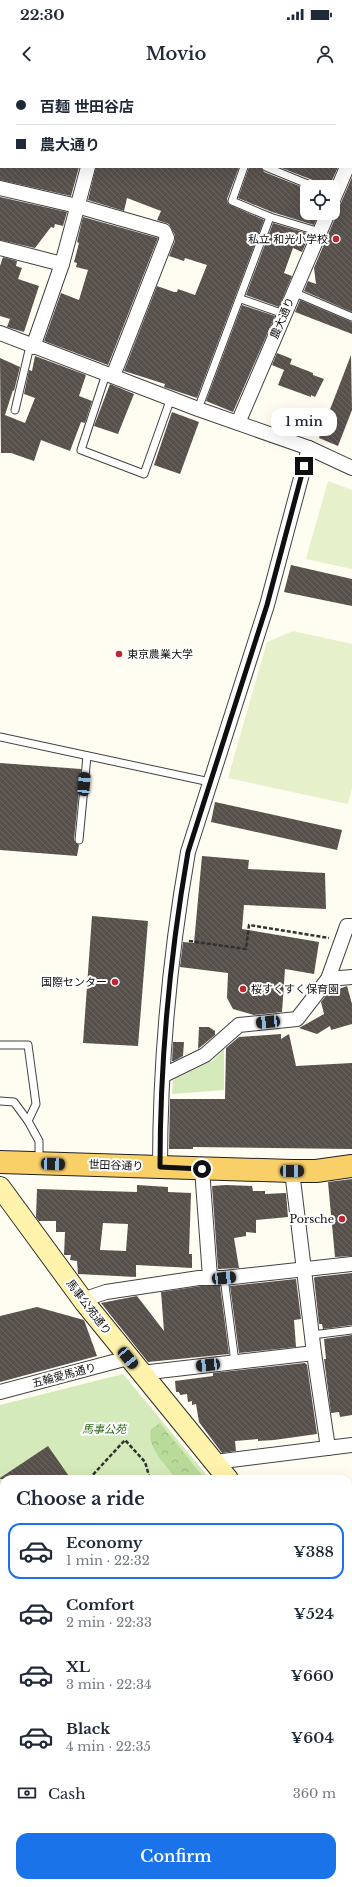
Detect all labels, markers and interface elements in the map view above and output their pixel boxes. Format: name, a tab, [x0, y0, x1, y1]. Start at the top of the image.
text: 22:30	[20, 5, 65, 24]
icon: back	[16, 43, 38, 65]
text: Movio	[146, 43, 206, 65]
icon: person	[314, 43, 336, 65]
text: 百麺 世田谷店	[40, 97, 134, 116]
text: 農大通り	[40, 135, 100, 154]
map controls	[300, 180, 340, 220]
button: locate	[300, 180, 340, 220]
place label: 私立 和光小学校	[248, 232, 328, 246]
marker: 私立 和光小学校	[331, 234, 341, 244]
street label: 農大通り	[267, 295, 297, 341]
callout: 1 min	[271, 408, 337, 436]
text: 1 min	[285, 413, 323, 430]
route end	[295, 457, 313, 475]
place label: 東京農業大学	[127, 647, 193, 661]
marker: 東京農業大学	[114, 649, 124, 659]
car	[77, 772, 91, 796]
place label: 国際センター	[41, 975, 107, 989]
marker: 国際センター	[110, 977, 120, 987]
place label: 桜すくすく保育園	[251, 982, 339, 996]
marker: 桜すくすく保育園	[238, 984, 248, 994]
car	[255, 1015, 281, 1029]
street label: 世田谷通り	[88, 1157, 144, 1173]
car	[41, 1158, 65, 1170]
route start	[193, 1160, 211, 1178]
car	[280, 1165, 304, 1177]
place label: Porsche	[290, 1212, 334, 1226]
marker: Porsche	[337, 1214, 347, 1224]
car	[211, 1271, 237, 1285]
street label: 馬事公苑通り	[64, 1276, 114, 1338]
car	[116, 1345, 140, 1371]
car	[195, 1358, 221, 1372]
street label: 五輪愛馬通り	[30, 1360, 98, 1390]
park label: 馬事公苑	[82, 1422, 128, 1436]
text: Choose a ride	[16, 1488, 145, 1510]
icon: car	[18, 1533, 54, 1569]
text: Economy	[66, 1533, 143, 1552]
text: ¥388	[293, 1542, 334, 1561]
text: 1 min · 22:32	[66, 1552, 150, 1569]
icon: car	[18, 1595, 54, 1631]
text: Comfort	[66, 1595, 134, 1614]
text: ¥524	[293, 1604, 334, 1623]
text: 2 min · 22:33	[66, 1614, 152, 1631]
icon: car	[18, 1657, 54, 1693]
text: XL	[66, 1657, 90, 1676]
text: ¥660	[290, 1666, 334, 1685]
text: 3 min · 22:34	[66, 1676, 152, 1693]
icon: car	[18, 1719, 54, 1755]
text: Black	[66, 1719, 110, 1738]
text: ¥604	[291, 1728, 334, 1747]
text: 4 min · 22:35	[66, 1738, 151, 1755]
icon: cash	[16, 1782, 38, 1804]
text: Cash	[48, 1784, 85, 1803]
text: 360 m	[293, 1785, 336, 1802]
button: Confirm	[16, 1833, 336, 1879]

